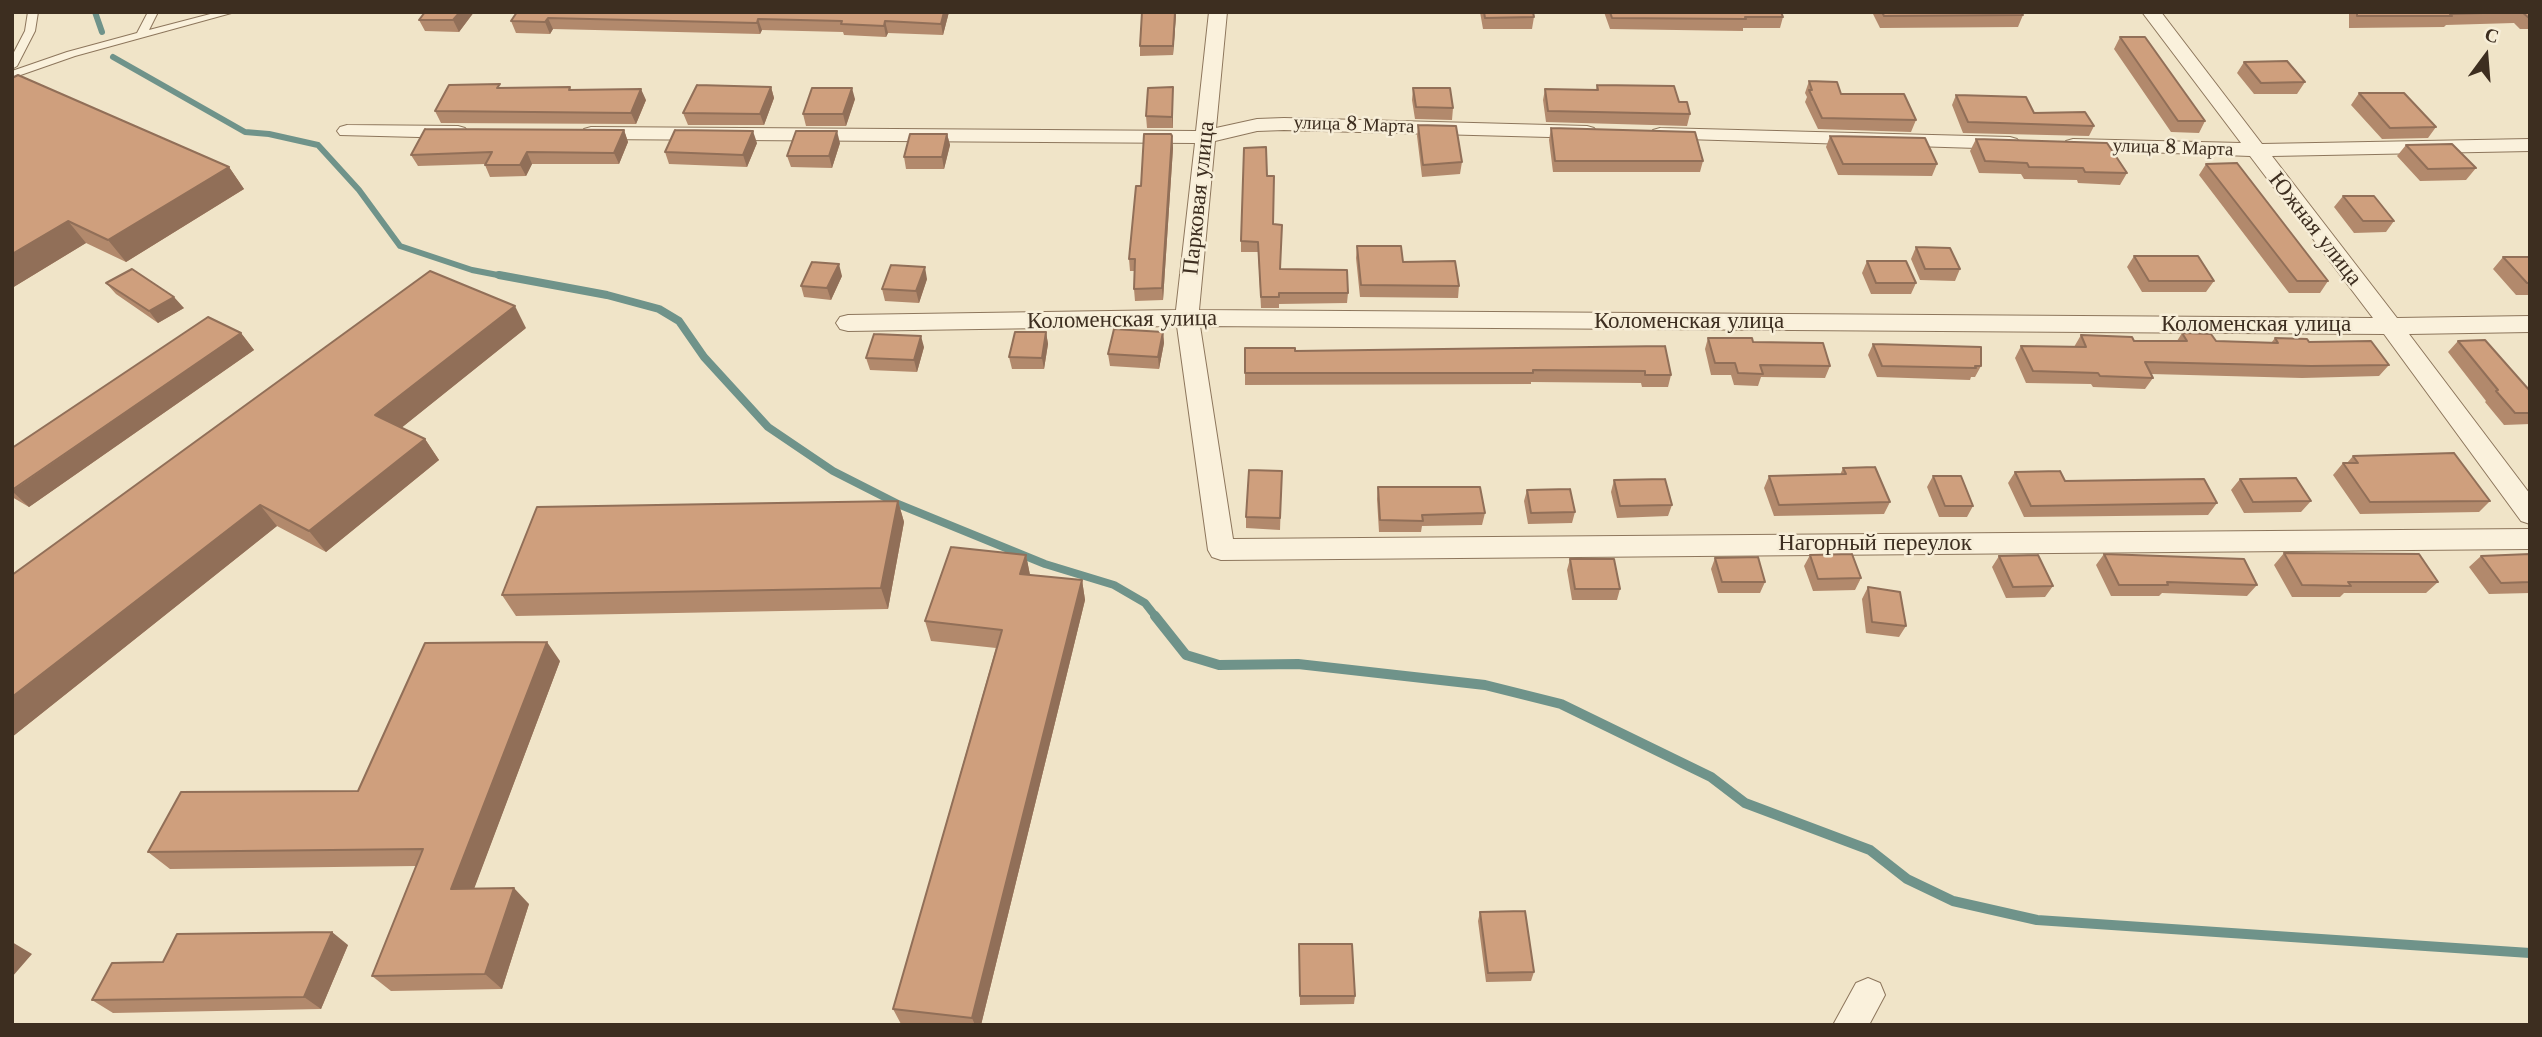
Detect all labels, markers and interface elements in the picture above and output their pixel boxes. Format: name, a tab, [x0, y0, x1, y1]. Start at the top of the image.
north arrow	[2451, 21, 2521, 91]
text: С	[2482, 22, 2502, 48]
street label: улица 8 Марта	[1293, 111, 1415, 139]
street label: Парковая улица	[1177, 120, 1221, 276]
street label: улица 8 Марта	[2112, 134, 2234, 162]
street label: Южная улица	[2262, 167, 2368, 291]
street label: Коломенская улица	[1027, 305, 1217, 335]
street label: Коломенская улица	[1594, 308, 1784, 336]
street label: Коломенская улица	[2161, 311, 2351, 339]
street label: Нагорный переулок	[1778, 530, 1972, 558]

